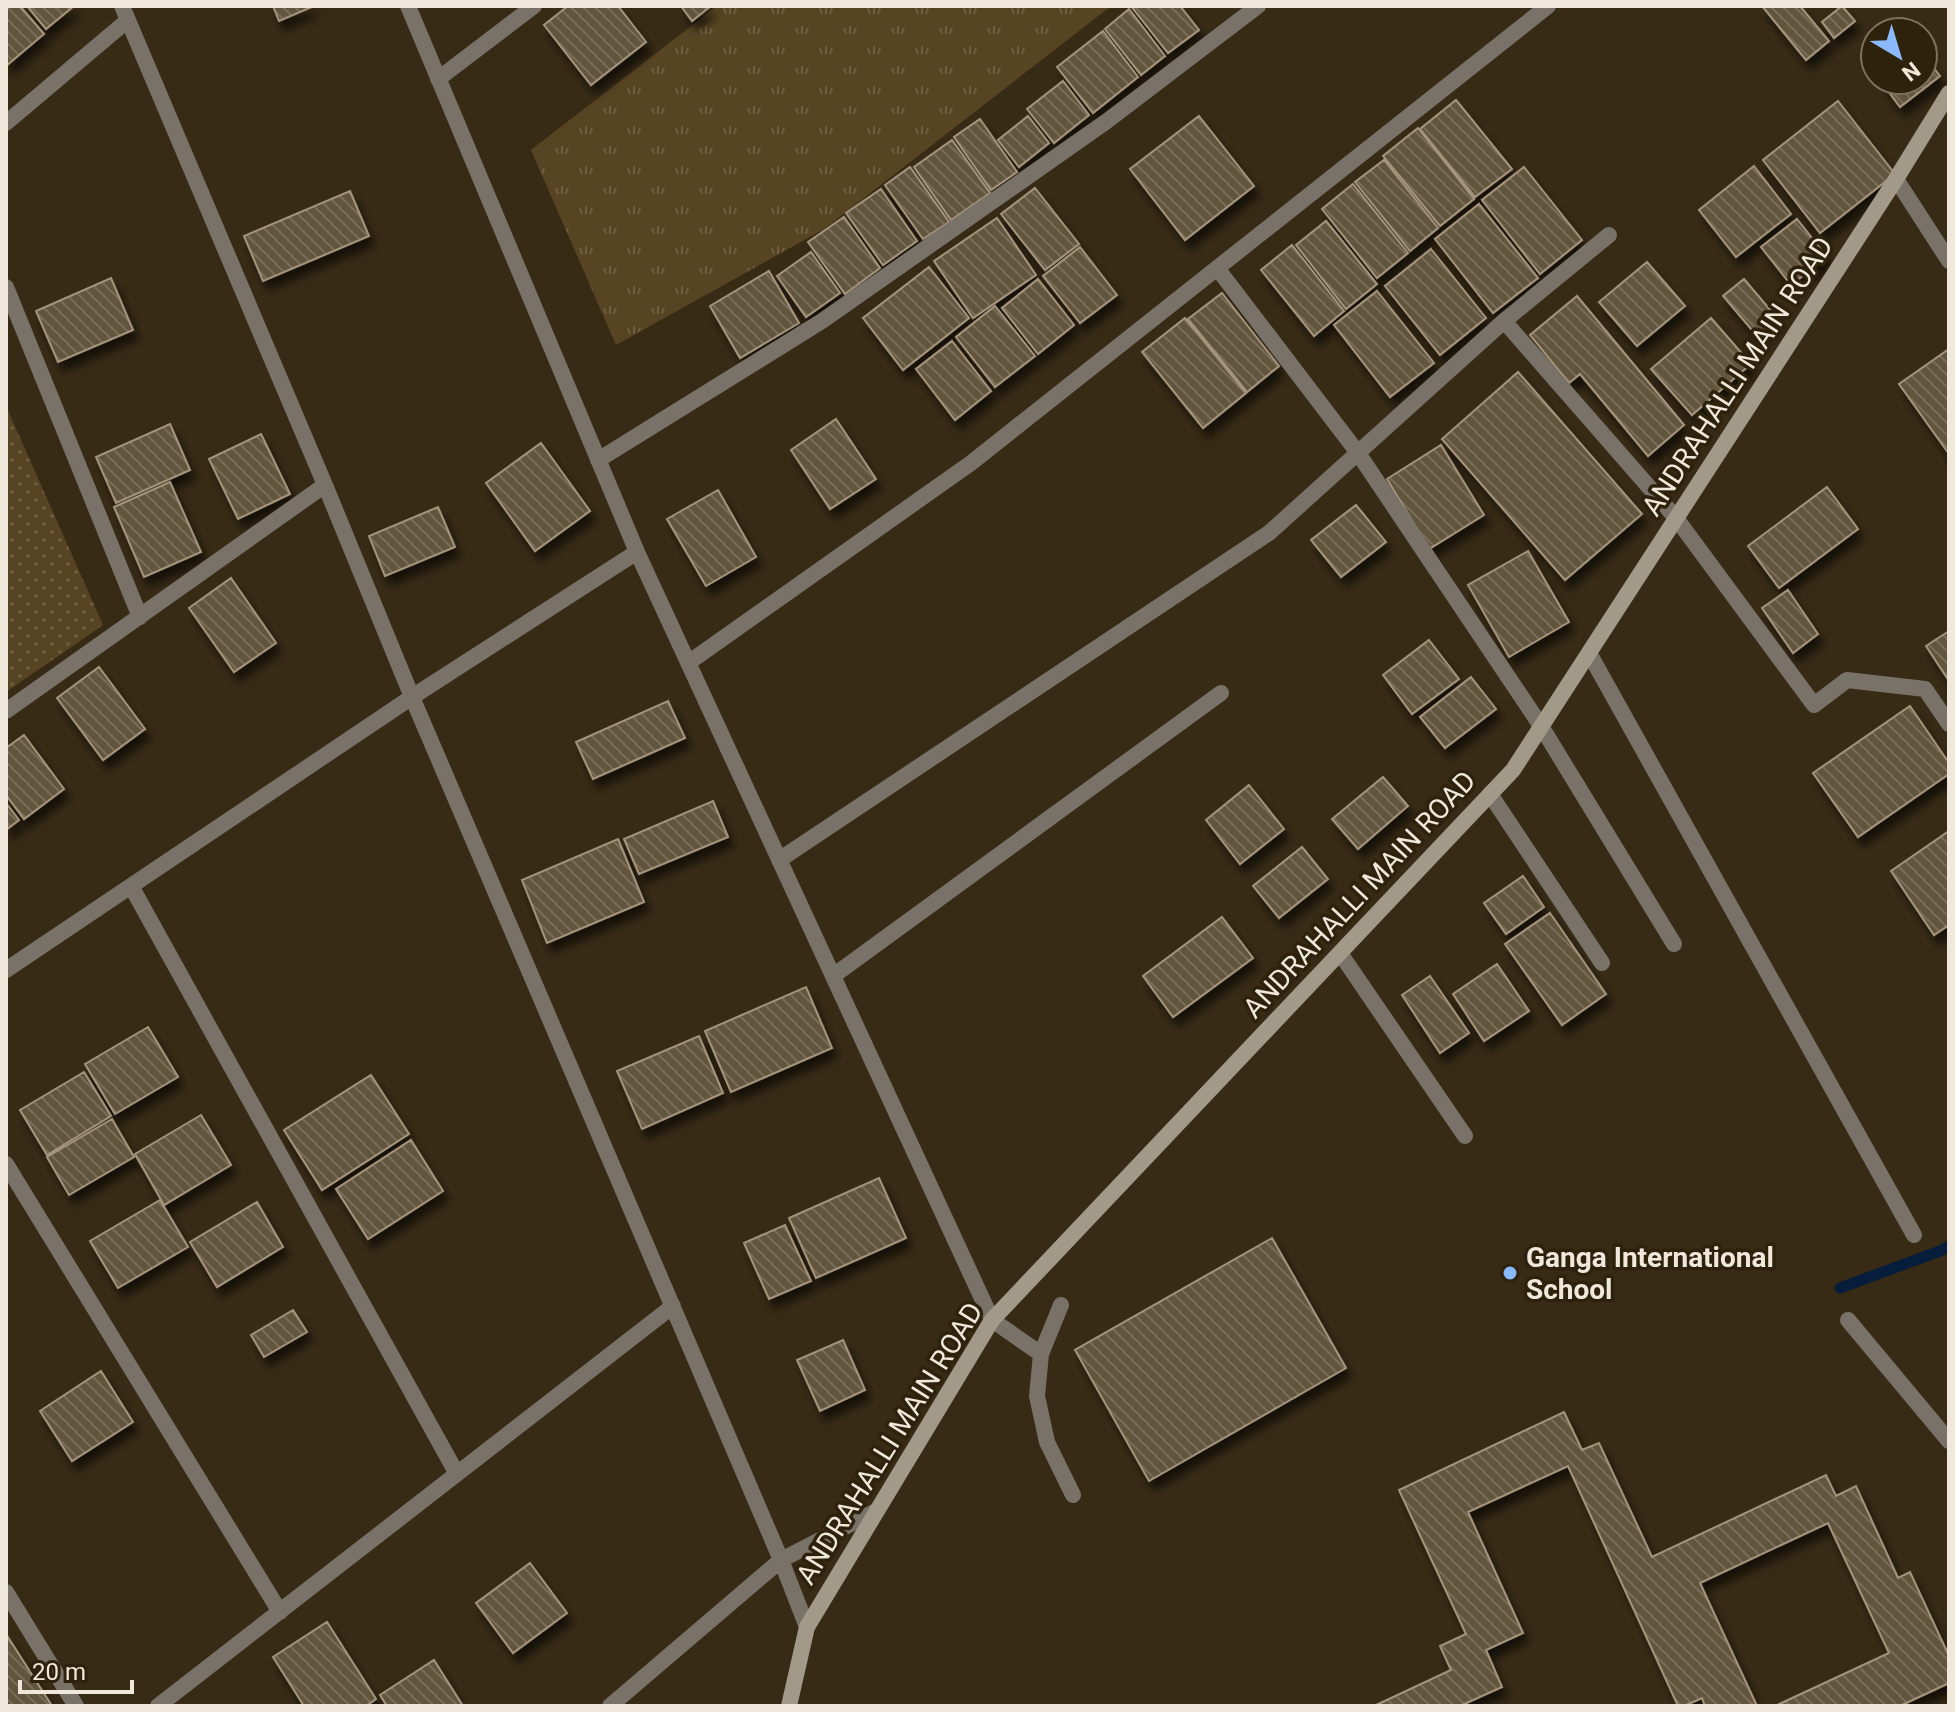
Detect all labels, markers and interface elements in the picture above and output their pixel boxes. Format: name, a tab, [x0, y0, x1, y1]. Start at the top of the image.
north arrow	[1859, 16, 1939, 96]
text: N	[1897, 57, 1925, 86]
street label: ANDRAHALLI MAIN ROAD	[1635, 231, 1840, 522]
street label: ANDRAHALLI MAIN ROAD	[1236, 764, 1483, 1025]
place label: Ganga International School	[1526, 1241, 1774, 1306]
marker: Ganga International School	[1501, 1264, 1519, 1282]
street label: ANDRAHALLI MAIN ROAD	[789, 1296, 990, 1590]
scale bar	[20, 1644, 132, 1694]
text: 20 m	[32, 1658, 86, 1686]

